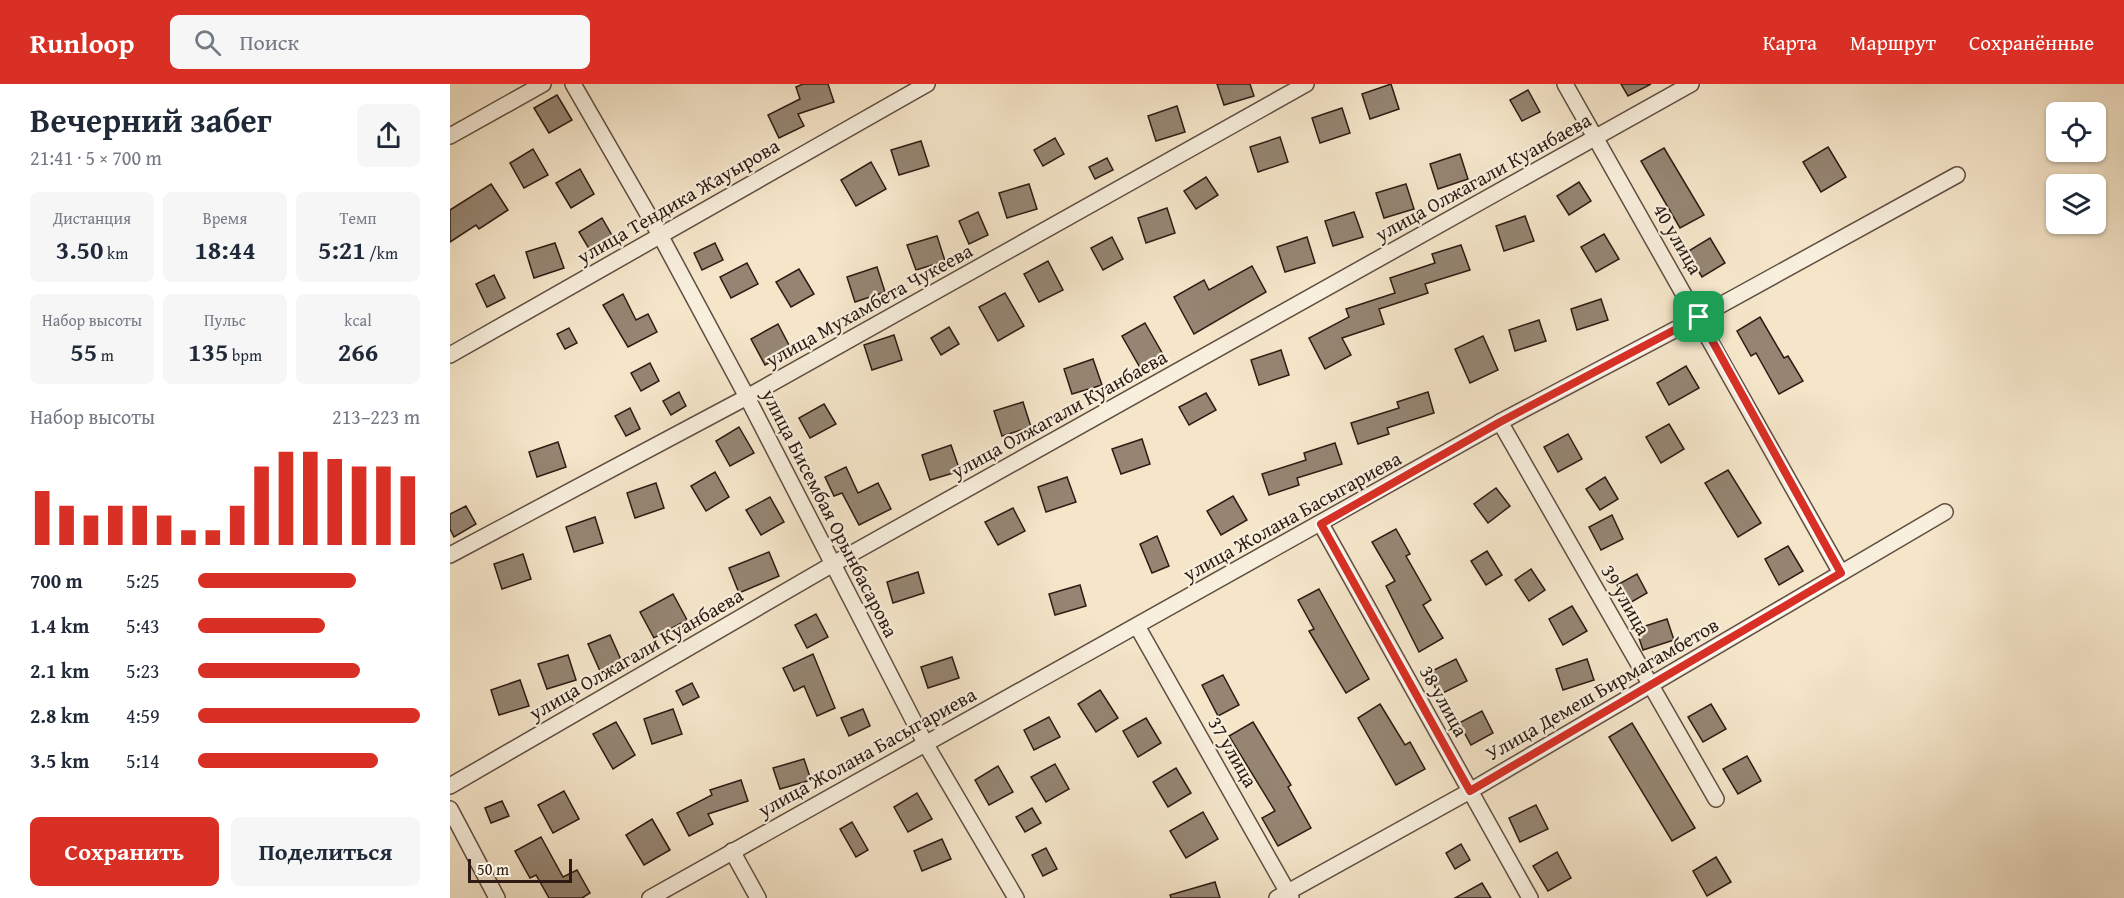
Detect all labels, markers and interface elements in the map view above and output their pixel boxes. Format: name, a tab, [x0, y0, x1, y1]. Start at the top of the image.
search box	[170, 15, 590, 69]
text: Runloop	[30, 22, 134, 63]
icon: search	[191, 26, 224, 59]
text: Поиск	[239, 26, 299, 58]
text: Карта	[1763, 27, 1817, 58]
text: Маршрут	[1850, 27, 1936, 58]
text: Сохранённые	[1969, 27, 2094, 58]
text: Вечерний забег	[30, 96, 272, 144]
map controls	[2046, 102, 2106, 234]
button: locate	[2046, 102, 2106, 162]
button: share	[357, 104, 420, 167]
street label: улица Олжагали Куанбаева	[1369, 105, 1596, 249]
street label: улица Тендика Жауырова	[570, 130, 785, 271]
text: 21:41 · 5 × 700 m	[30, 143, 162, 172]
button: layers	[2046, 174, 2106, 234]
street label: 40 улица	[1646, 198, 1711, 280]
text: Дистанция	[53, 206, 131, 230]
text: Время	[203, 206, 247, 230]
text: Темп	[340, 206, 376, 230]
text: 3.50	[56, 230, 104, 269]
text: 18:44	[194, 230, 256, 269]
text: 5:21	[318, 230, 366, 269]
street label: улица Мухамбета Чукеева	[759, 235, 978, 374]
text: km	[104, 241, 128, 265]
text: /km	[366, 241, 398, 265]
pin	[1673, 291, 1724, 342]
icon: arrive	[1682, 300, 1715, 333]
text: Набор высоты	[42, 308, 142, 332]
text: Пульс	[204, 308, 246, 332]
text: kcal	[344, 308, 372, 332]
text: 55	[70, 332, 97, 371]
text: 135	[188, 332, 228, 371]
text: 266	[338, 332, 378, 371]
street label: улица Олжагали Куанбаева	[945, 342, 1172, 486]
text: m	[97, 343, 114, 367]
text: bpm	[228, 343, 262, 367]
street label: улица Бисембая Орынбасарова	[755, 383, 906, 642]
text: Набор высоты	[30, 402, 155, 431]
text: 213–223 m	[332, 402, 420, 431]
street label: улица Жолана Басыгариева	[1177, 443, 1407, 588]
street label: 39 улица	[1594, 559, 1659, 641]
text: 700 m	[30, 566, 83, 595]
text: 5:25	[126, 566, 160, 595]
street label: улица Олжагали Куанбаева	[522, 580, 749, 727]
street label: Улица Демеш Бирмагамбетов	[1480, 610, 1724, 767]
text: 1.4 km	[30, 611, 89, 640]
text: 5:43	[126, 611, 160, 640]
text: 2.1 km	[30, 656, 89, 685]
text: 5:23	[126, 656, 160, 685]
street label: 38 улица	[1413, 660, 1476, 742]
street label: улица Жолана Басыгариева	[752, 679, 982, 824]
text: 2.8 km	[30, 701, 89, 730]
text: 4:59	[126, 701, 160, 730]
street label: 37 улица	[1201, 711, 1266, 793]
text: 3.5 km	[30, 746, 89, 775]
text: 5:14	[126, 746, 160, 775]
button: Сохранить	[30, 817, 219, 886]
button: Поделиться	[231, 817, 420, 886]
scale bar	[468, 856, 572, 884]
text: 50 m	[477, 857, 509, 881]

